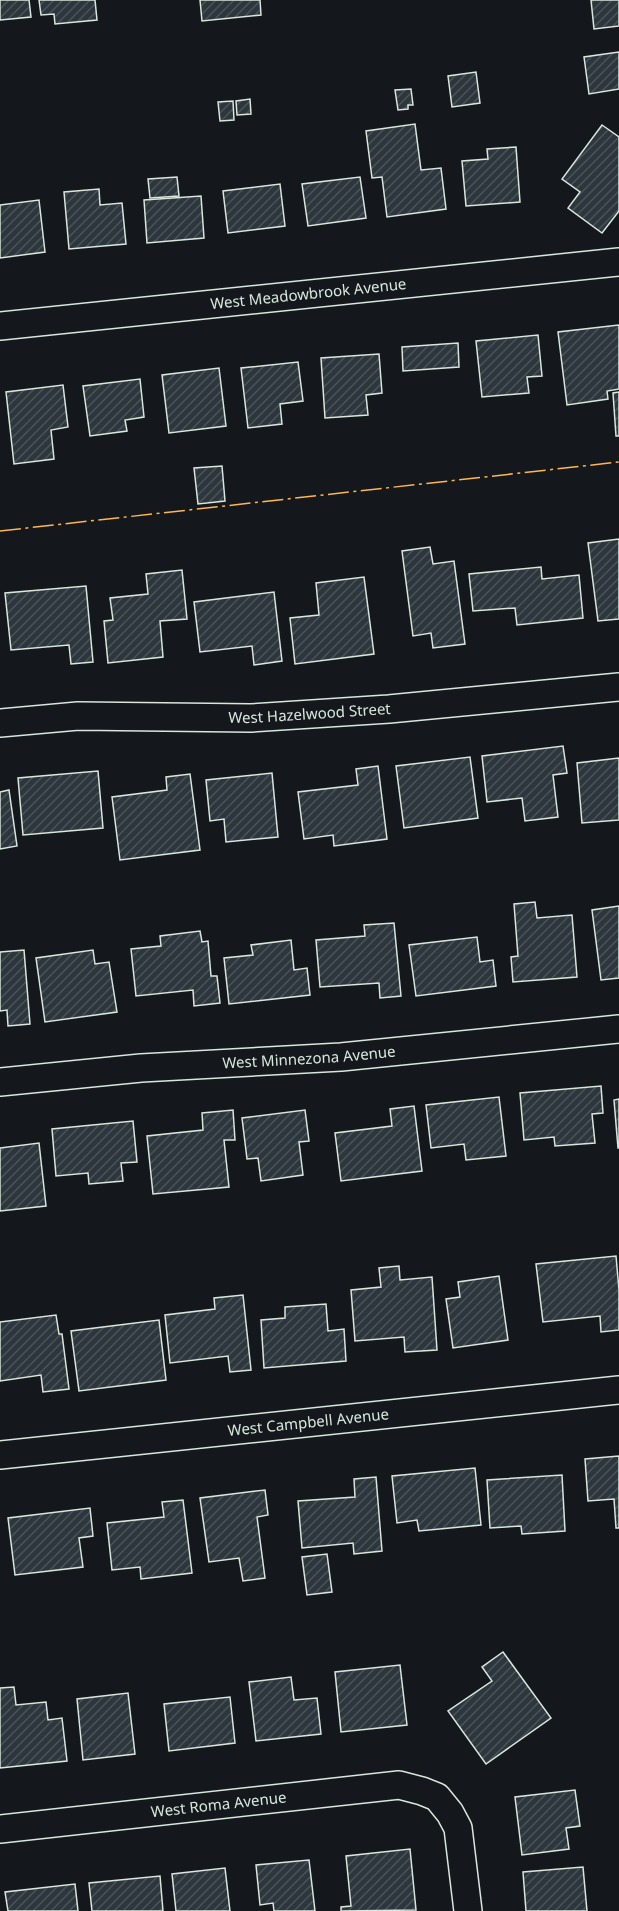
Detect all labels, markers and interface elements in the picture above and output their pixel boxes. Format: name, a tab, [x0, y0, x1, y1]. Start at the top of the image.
street label: West Meadowbrook Avenue	[209, 273, 407, 313]
street label: West Hazelwood Street	[228, 698, 392, 727]
street label: West Minnezona Avenue	[222, 1041, 396, 1073]
street label: West Campbell Avenue	[227, 1403, 390, 1440]
street label: West Roma Avenue	[150, 1786, 287, 1821]

